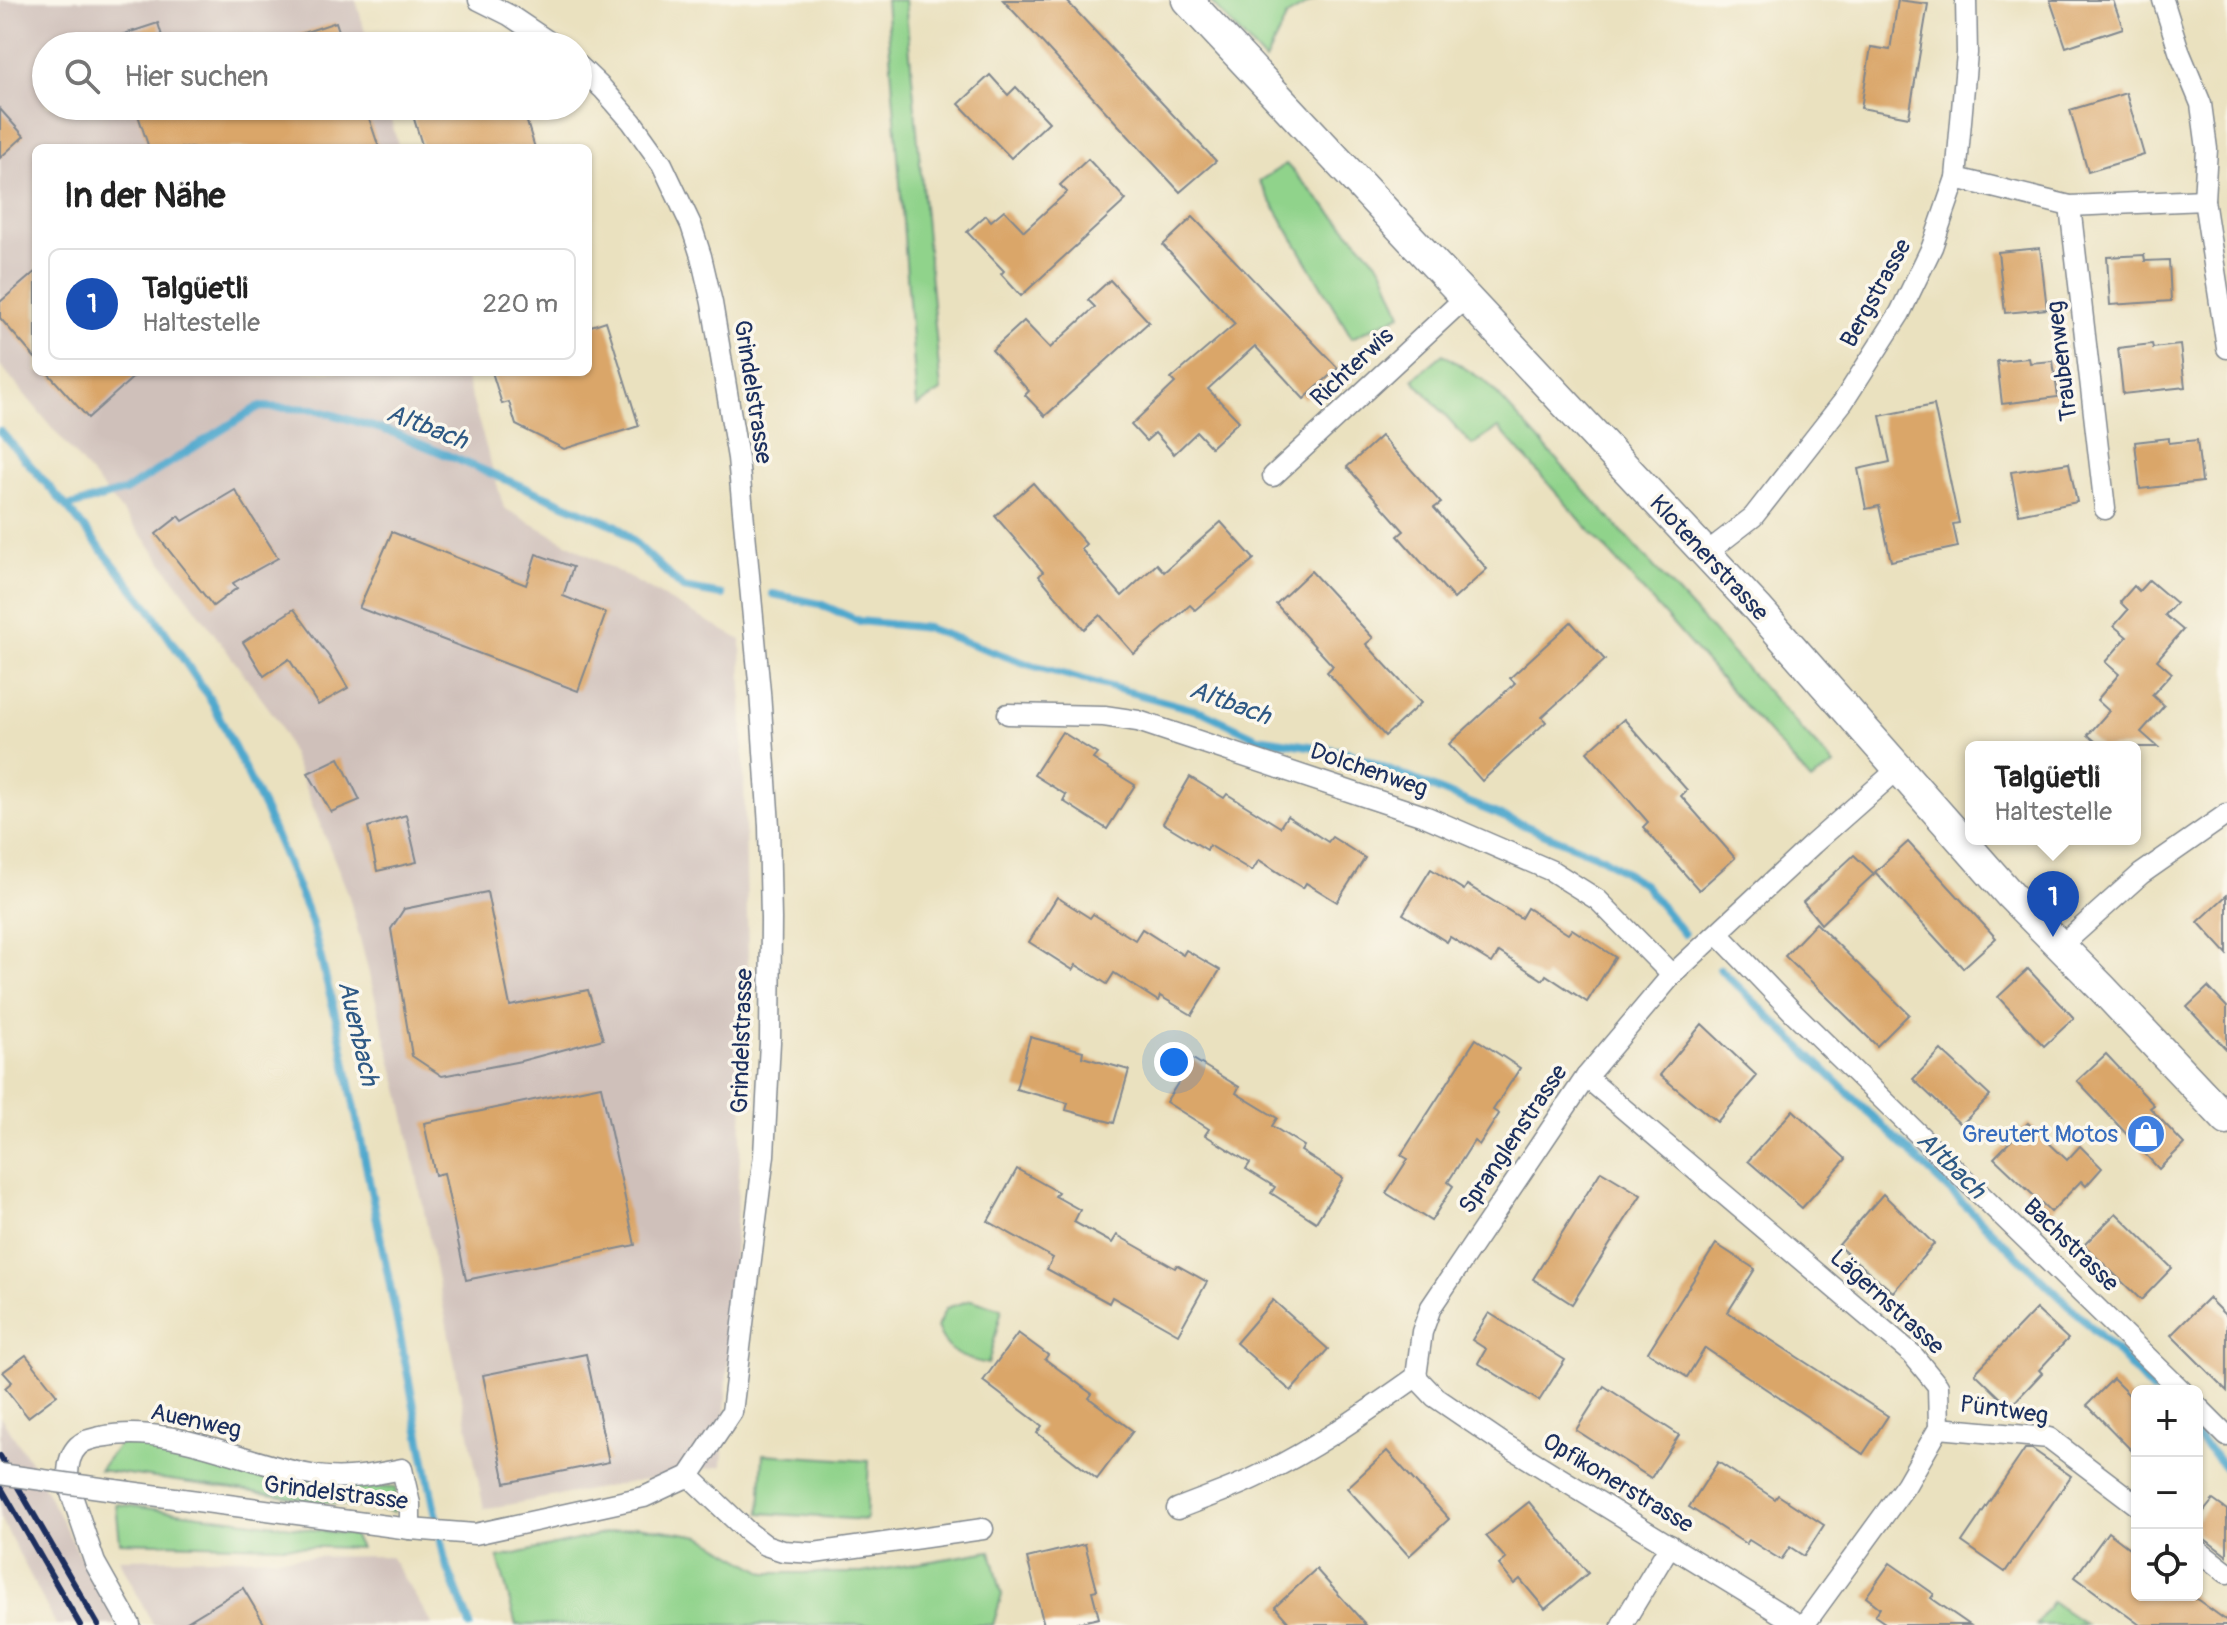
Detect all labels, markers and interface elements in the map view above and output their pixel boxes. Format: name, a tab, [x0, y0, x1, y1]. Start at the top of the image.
search box	[32, 32, 592, 120]
icon: search	[60, 54, 104, 98]
text: Hier suchen	[124, 58, 269, 95]
text: In der Nähe	[64, 175, 225, 218]
street label: Bergstrasse	[1834, 234, 1918, 352]
text: Talgüetli	[142, 270, 248, 307]
text: 1	[87, 288, 97, 320]
text: 220 m	[482, 288, 558, 320]
street label: Traubenweg	[2040, 299, 2084, 423]
text: Haltestelle	[142, 307, 260, 339]
street label: Grindelstrasse	[727, 318, 779, 466]
street label: Richterwis	[1304, 321, 1400, 413]
water label: Altbach	[382, 397, 474, 458]
street label: Klotenerstrasse	[1643, 489, 1775, 627]
water label: Altbach	[1185, 674, 1277, 733]
street label: Dolchenweg	[1307, 736, 1431, 804]
popup	[1965, 741, 2141, 845]
text: Talgüetli	[1994, 759, 2100, 796]
text: Haltestelle	[1994, 796, 2112, 828]
pin: 1	[2027, 871, 2079, 937]
street label: Grindelstrasse	[725, 968, 759, 1114]
water label: Auenbach	[330, 978, 386, 1090]
your location	[1154, 1042, 1194, 1082]
street label: Spranglenstrasse	[1452, 1059, 1574, 1219]
shop icon: Greutert Motos	[2125, 1113, 2167, 1155]
place label: Greutert Motos	[1962, 1120, 2118, 1149]
water label: Altbach	[1910, 1124, 1994, 1207]
street label: Bachstrasse	[2017, 1192, 2125, 1298]
street label: Lägernstrasse	[1824, 1243, 1950, 1361]
map controls	[2131, 1385, 2203, 1601]
button: +	[2131, 1385, 2203, 1457]
street label: Püntweg	[1958, 1389, 2050, 1431]
street label: Auenweg	[148, 1397, 244, 1445]
street label: Opfikonerstrasse	[1537, 1427, 1699, 1539]
button: −	[2131, 1457, 2203, 1529]
street label: Grindelstrasse	[262, 1470, 410, 1516]
button: locate	[2131, 1529, 2203, 1601]

